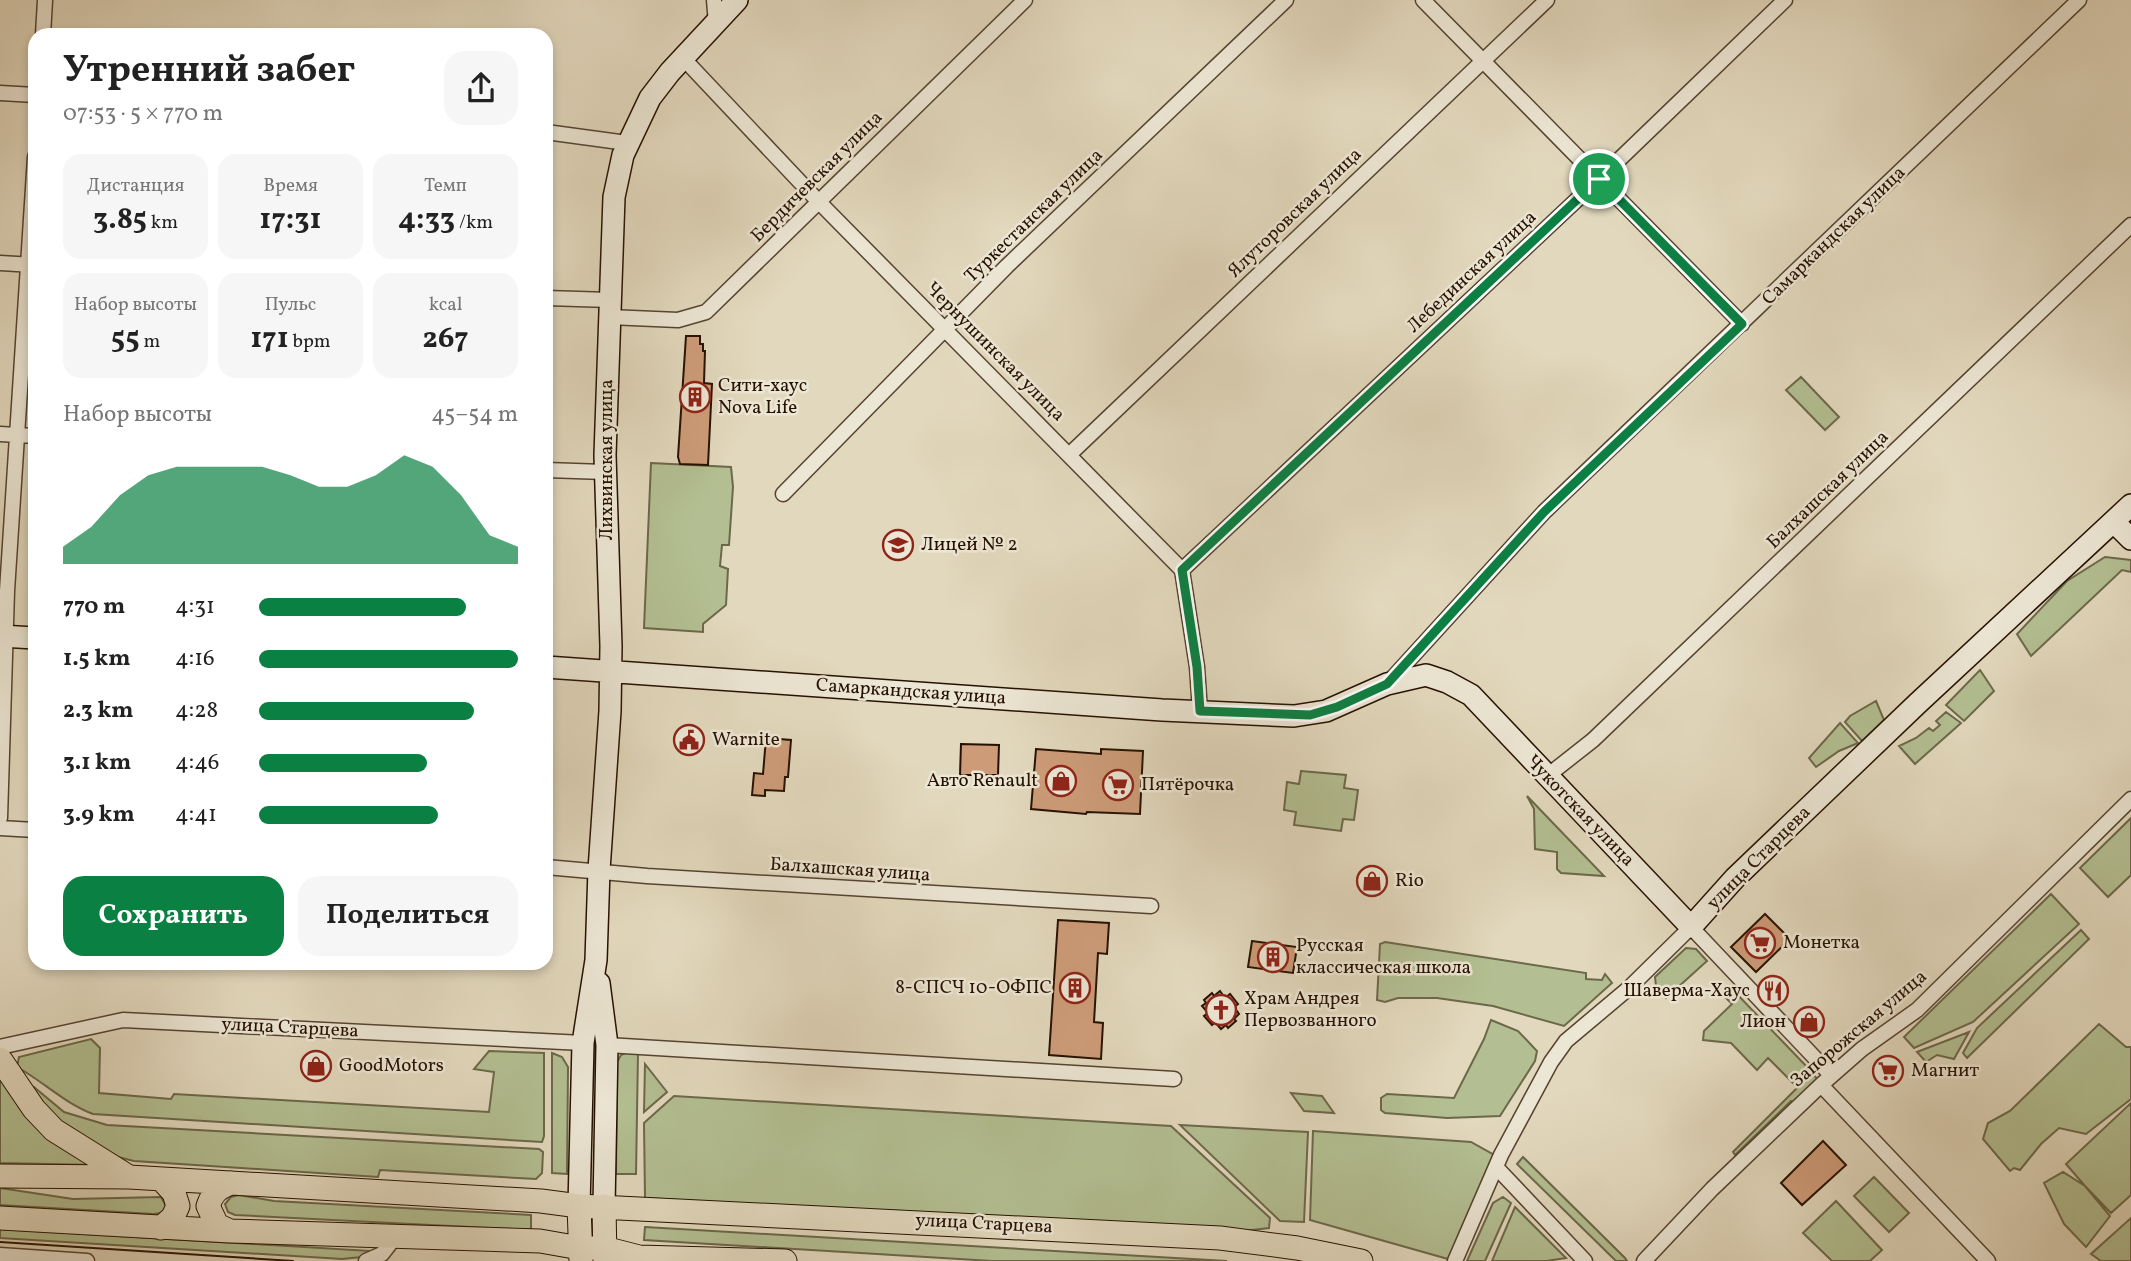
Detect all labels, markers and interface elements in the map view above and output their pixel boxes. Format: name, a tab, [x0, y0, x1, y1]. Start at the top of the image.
text: Утренний забег	[63, 45, 355, 98]
button: share	[444, 51, 518, 125]
text: 07:53 · 5 × 770 m	[63, 98, 223, 130]
street label: Бердичевская улица	[745, 105, 889, 249]
street label: Ялуторовская улица	[1222, 142, 1368, 284]
street label: Туркестанская улица	[959, 143, 1109, 289]
pin	[1569, 149, 1629, 209]
icon: arrive	[1580, 160, 1618, 198]
street label: Самаркандская улица	[1756, 160, 1912, 312]
text: Дистанция	[87, 173, 184, 199]
text: Время	[263, 173, 318, 199]
text: Темп	[424, 173, 467, 199]
text: 3.85	[93, 199, 147, 241]
text: 17:31	[259, 199, 322, 241]
text: 4:33	[398, 199, 455, 241]
street label: Лебединская улица	[1401, 205, 1543, 339]
text: km	[147, 210, 178, 236]
text: /km	[455, 210, 493, 236]
street label: Чернушинская улица	[919, 276, 1071, 428]
text: Набор высоты	[74, 292, 197, 318]
text: Пульс	[265, 292, 316, 318]
text: kcal	[429, 292, 462, 318]
text: 55	[111, 318, 140, 360]
text: 171	[250, 318, 289, 360]
text: 267	[422, 318, 469, 360]
text: m	[140, 329, 160, 355]
text: bpm	[289, 329, 331, 355]
place label: Сити-хаус Nova Life	[718, 373, 807, 421]
street label: Лихвинская улица	[594, 379, 620, 541]
building icon: Сити-хаус Nova Life	[678, 380, 712, 414]
text: Набор высоты	[63, 399, 212, 431]
text: 45–54 m	[431, 399, 518, 431]
street label: Балхашская улица	[1761, 425, 1895, 555]
school or university icon: Лицей № 2	[881, 528, 915, 562]
place label: Лицей № 2	[921, 532, 1018, 558]
text: 770 m	[63, 591, 125, 623]
text: 4:31	[175, 591, 215, 623]
text: 1.5 km	[63, 643, 130, 675]
text: 4:16	[175, 643, 215, 675]
street label: Самаркандская улица	[815, 672, 1007, 712]
text: 2.3 km	[63, 695, 134, 727]
text: 4:28	[175, 695, 218, 727]
public building icon: Warnite	[672, 723, 706, 757]
place label: Warnite	[712, 727, 780, 753]
text: 3.1 km	[63, 747, 131, 779]
text: 4:46	[175, 747, 219, 779]
street label: Чукотская улица	[1520, 749, 1640, 873]
shop icon: Авто Renault	[1044, 764, 1078, 798]
place label: Авто Renault	[927, 768, 1038, 794]
supermarket icon: Пятёрочка	[1101, 768, 1135, 802]
place label: Пятёрочка	[1141, 772, 1234, 798]
text: 3.9 km	[63, 799, 135, 831]
text: 4:41	[175, 799, 217, 831]
street label: улица Старцева	[1701, 800, 1817, 916]
street label: Балхашская улица	[769, 851, 931, 889]
shop icon: Rio	[1355, 864, 1389, 898]
place label: Rio	[1395, 868, 1424, 894]
button: Сохранить	[63, 876, 284, 956]
button: Поделиться	[298, 876, 518, 956]
supermarket icon: Монетка	[1743, 926, 1777, 960]
place label: Монетка	[1783, 930, 1860, 956]
place label: Русская классическая школа	[1296, 933, 1471, 981]
building icon: Русская классическая школа	[1256, 940, 1290, 974]
street label: Запорожская улица	[1785, 964, 1933, 1094]
building icon: 8-СПСЧ 10-ОФПС	[1058, 971, 1092, 1005]
restaurant icon: Шаверма-Хаус	[1756, 974, 1790, 1008]
place label: 8-СПСЧ 10-ОФПС	[895, 975, 1052, 1001]
place label: Шаверма-Хаус	[1623, 978, 1750, 1004]
place label: Храм Андрея Первозванного	[1244, 986, 1377, 1034]
church icon: Храм Андрея Первозванного	[1204, 993, 1238, 1027]
shop icon: Лион	[1792, 1005, 1826, 1039]
place label: Лион	[1740, 1009, 1786, 1035]
street label: улица Старцева	[221, 1011, 359, 1045]
shop icon: GoodMotors	[299, 1049, 333, 1083]
place label: GoodMotors	[339, 1053, 444, 1079]
supermarket icon: Магнит	[1871, 1054, 1905, 1088]
place label: Магнит	[1911, 1058, 1979, 1084]
street label: улица Старцева	[915, 1207, 1053, 1241]

